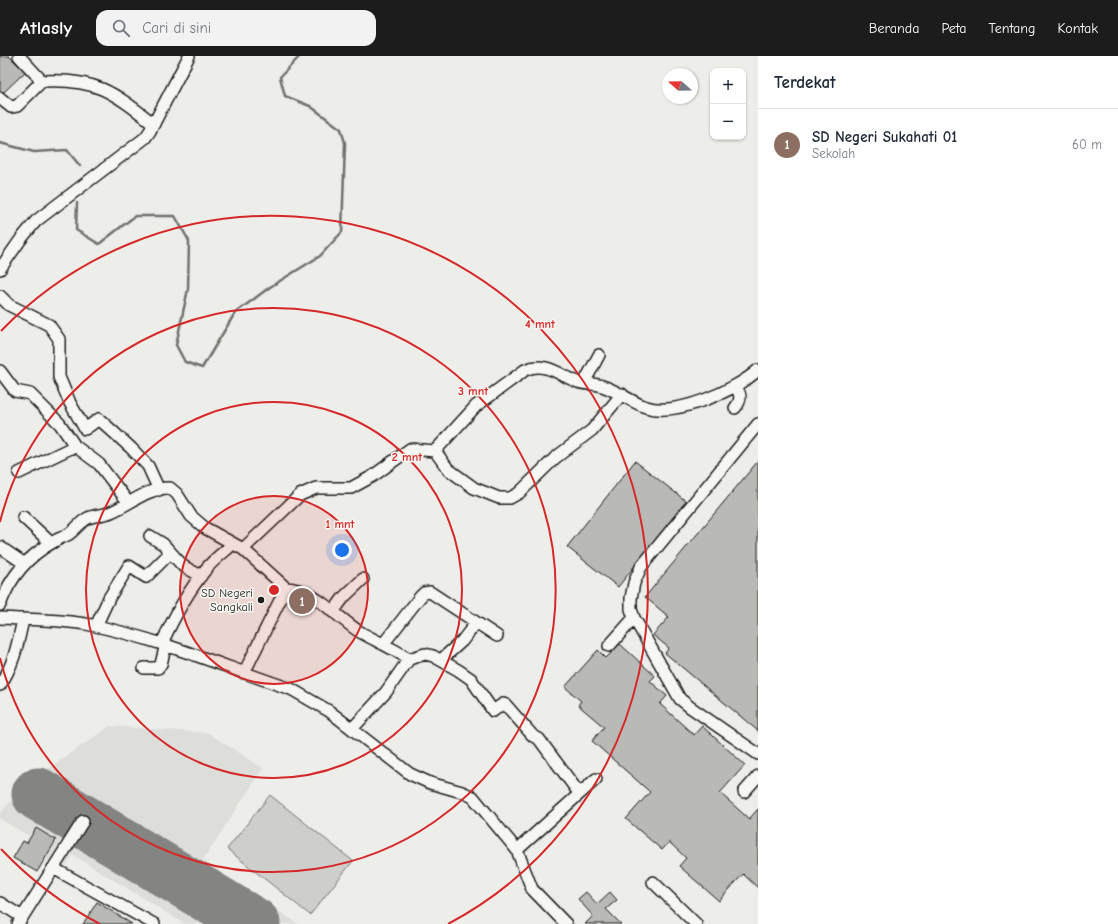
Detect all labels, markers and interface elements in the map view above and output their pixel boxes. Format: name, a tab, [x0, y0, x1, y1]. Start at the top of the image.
search box	[96, 10, 376, 46]
text: Atlasly	[20, 17, 72, 39]
icon: search	[110, 17, 132, 39]
text: Cari di sini	[142, 19, 211, 37]
text: Beranda	[869, 20, 919, 37]
text: Peta	[941, 20, 966, 37]
text: Tentang	[988, 20, 1035, 37]
text: Kontak	[1057, 20, 1098, 37]
north arrow	[662, 68, 698, 104]
map controls	[710, 68, 746, 140]
button: +	[710, 68, 746, 104]
text: Terdekat	[774, 73, 836, 92]
button: −	[710, 104, 746, 140]
text: SD Negeri Sukahati 01	[812, 128, 957, 146]
text: 1	[784, 137, 790, 152]
text: 60 m	[1072, 137, 1102, 152]
text: Sekolah	[812, 146, 855, 161]
text: 4 mnt	[525, 317, 556, 331]
text: 3 mnt	[458, 384, 489, 398]
text: 2 mnt	[392, 450, 423, 464]
text: 1 mnt	[326, 517, 356, 531]
your location	[332, 540, 352, 560]
centre of rings	[267, 583, 281, 597]
place label: SD Negeri Sangkali	[201, 586, 253, 614]
pin: 1	[289, 586, 315, 616]
marker: SD Negeri Sangkali	[256, 595, 266, 605]

